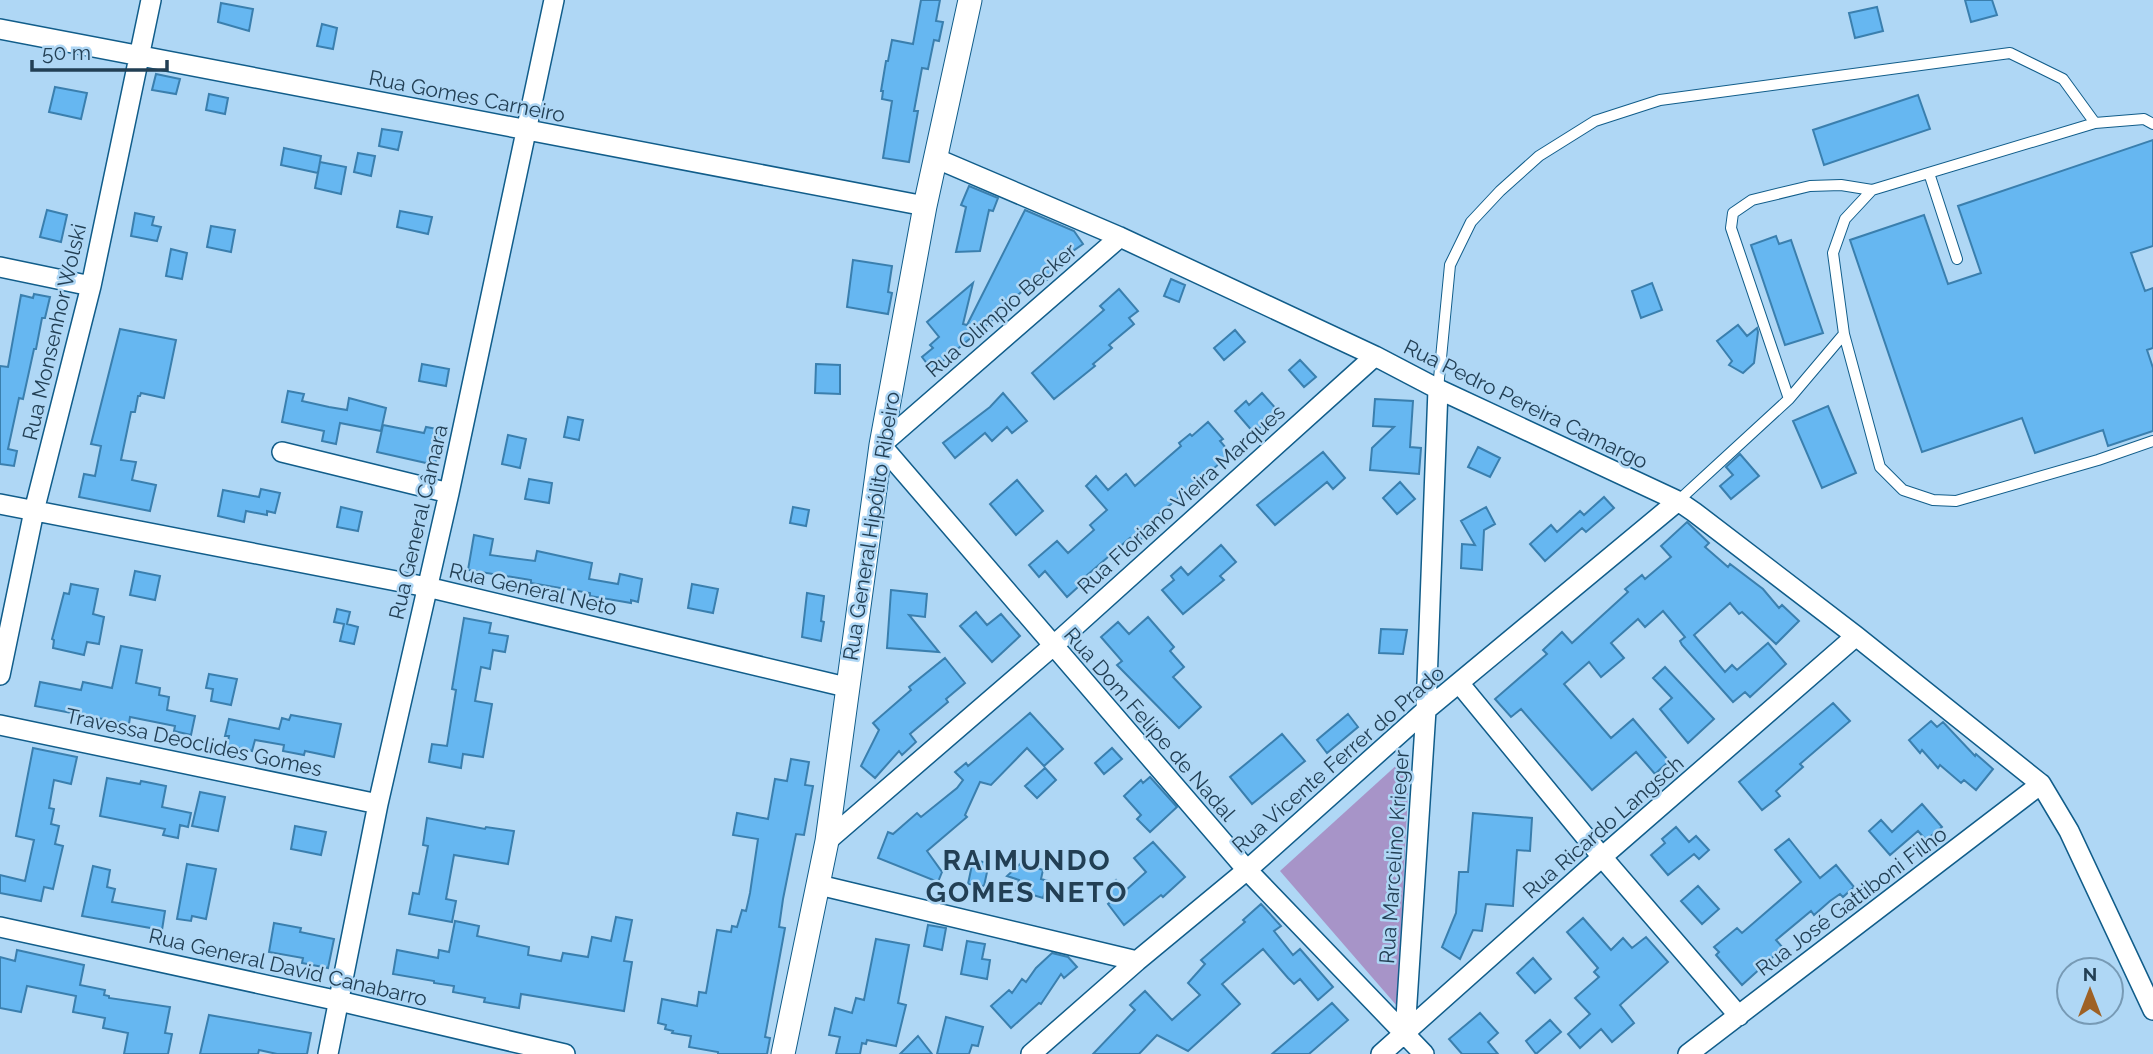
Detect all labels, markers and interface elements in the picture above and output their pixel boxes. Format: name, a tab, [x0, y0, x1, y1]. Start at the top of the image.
scale bar	[32, 28, 166, 72]
text: 50 m	[42, 40, 91, 65]
street label: Rua Gomes Carneiro	[367, 65, 567, 127]
street label: Rua Monsenhor Wolski	[17, 221, 91, 443]
street label: Rua Olimpio Becker	[920, 237, 1082, 382]
street label: Rua Pedro Pereira Camargo	[1400, 334, 1652, 474]
street label: Rua General Hipólito Ribeiro	[837, 390, 905, 662]
street label: Rua Floriano Vieira Marques	[1072, 399, 1290, 599]
street label: Rua General Câmara	[383, 422, 453, 622]
street label: Rua General Neto	[447, 558, 619, 620]
street label: Rua Dom Felipe de Nadal	[1059, 622, 1241, 826]
street label: Rua Vicente Ferrer do Prado	[1227, 660, 1449, 858]
street label: Travessa Deoclides Gomes	[64, 703, 324, 781]
street label: Rua Marcelino Krieger	[1374, 749, 1414, 965]
street label: Rua Ricardo Langsch	[1518, 750, 1688, 904]
street label: Rua José Gattiboni Filho	[1751, 821, 1951, 981]
district label: RAIMUNDO GOMES NETO	[926, 844, 1128, 909]
street label: Rua General David Canabarro	[146, 923, 430, 1011]
north arrow	[2055, 956, 2125, 1026]
text: N	[2083, 963, 2097, 985]

